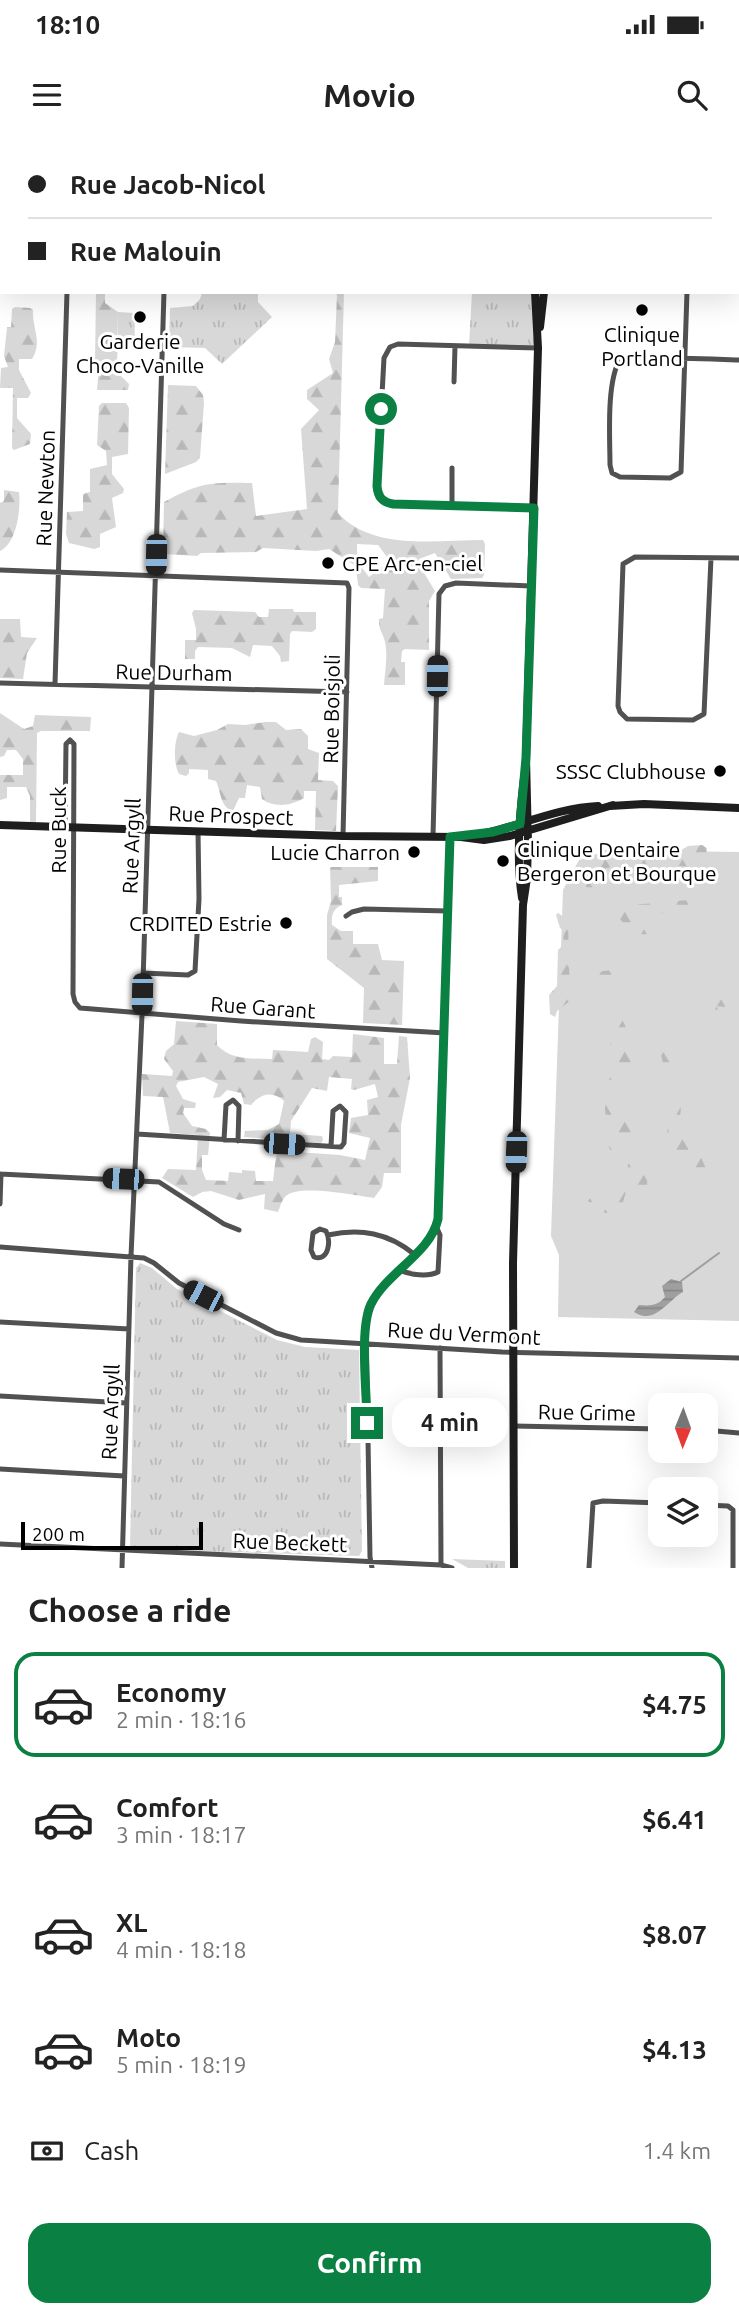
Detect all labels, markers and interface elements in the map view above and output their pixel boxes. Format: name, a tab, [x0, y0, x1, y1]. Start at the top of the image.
text: 18:10	[35, 10, 100, 39]
icon: menu	[28, 76, 66, 114]
icon: search	[673, 76, 711, 114]
text: Movio	[323, 77, 416, 113]
text: Rue Jacob-Nicol	[70, 170, 265, 199]
text: Rue Malouin	[70, 237, 222, 266]
marker: Clinique Portland	[634, 302, 650, 318]
marker: Garderie Choco-Vanille	[132, 309, 148, 325]
place label: Clinique Portland	[601, 322, 683, 370]
place label: Garderie Choco-Vanille	[76, 329, 204, 377]
route start	[365, 393, 397, 425]
street label: Rue Newton	[31, 429, 59, 547]
car	[146, 534, 167, 576]
place label: CPE Arc-en-ciel	[342, 551, 483, 575]
marker: CPE Arc-en-ciel	[320, 555, 336, 571]
street label: Rue Boisjoli	[318, 654, 344, 764]
car	[427, 655, 448, 697]
street label: Rue Durham	[115, 659, 233, 685]
place label: SSSC Clubhouse	[556, 759, 706, 783]
marker: SSSC Clubhouse	[712, 763, 728, 779]
street label: Rue Buck	[46, 786, 70, 874]
street label: Rue Argyll	[117, 797, 145, 895]
street label: Rue Prospect	[168, 801, 294, 829]
place label: Clinique Dentaire Bergeron et Bourque	[517, 837, 717, 885]
place label: Lucie Charron	[270, 840, 400, 864]
marker: Lucie Charron	[406, 844, 422, 860]
marker: Clinique Dentaire Bergeron et Bourque	[495, 853, 511, 869]
place label: CRDITED Estrie	[129, 911, 272, 935]
marker: CRDITED Estrie	[278, 915, 294, 931]
car	[132, 973, 153, 1015]
street label: Rue Garant	[210, 991, 316, 1023]
car	[505, 1131, 528, 1173]
car	[263, 1132, 306, 1156]
car	[102, 1168, 145, 1190]
car	[180, 1277, 227, 1315]
street label: Rue du Vermont	[387, 1317, 541, 1349]
street label: Rue Argyll	[96, 1363, 124, 1461]
north arrow	[648, 1393, 718, 1463]
map controls	[648, 1393, 718, 1547]
callout: 4 min	[392, 1398, 507, 1448]
street label: Rue Grime	[538, 1399, 636, 1425]
route end	[351, 1407, 383, 1439]
text: 4 min	[421, 1410, 479, 1435]
button: layers	[648, 1477, 718, 1547]
scale bar	[21, 1519, 203, 1551]
text: 200 m	[32, 1523, 85, 1545]
street label: Rue Beckett	[232, 1528, 348, 1556]
text: Choose a ride	[28, 1592, 231, 1628]
icon: car	[32, 1673, 95, 1736]
text: Economy	[116, 1678, 226, 1707]
text: $4.75	[642, 1690, 707, 1719]
text: 2 min · 18:16	[116, 1707, 247, 1732]
icon: car	[32, 1788, 95, 1851]
text: Comfort	[116, 1793, 219, 1822]
text: $6.41	[642, 1805, 707, 1834]
text: 3 min · 18:17	[116, 1822, 247, 1847]
icon: car	[32, 1903, 95, 1966]
text: XL	[116, 1908, 147, 1937]
text: $8.07	[642, 1920, 707, 1949]
text: 4 min · 18:18	[116, 1937, 247, 1962]
icon: car	[32, 2018, 95, 2081]
text: Moto	[116, 2023, 181, 2052]
text: $4.13	[642, 2035, 707, 2064]
text: 5 min · 18:19	[116, 2052, 247, 2077]
icon: cash	[28, 2132, 66, 2170]
text: Cash	[84, 2136, 139, 2165]
text: 1.4 km	[643, 2138, 711, 2163]
button: Confirm	[28, 2223, 711, 2303]

